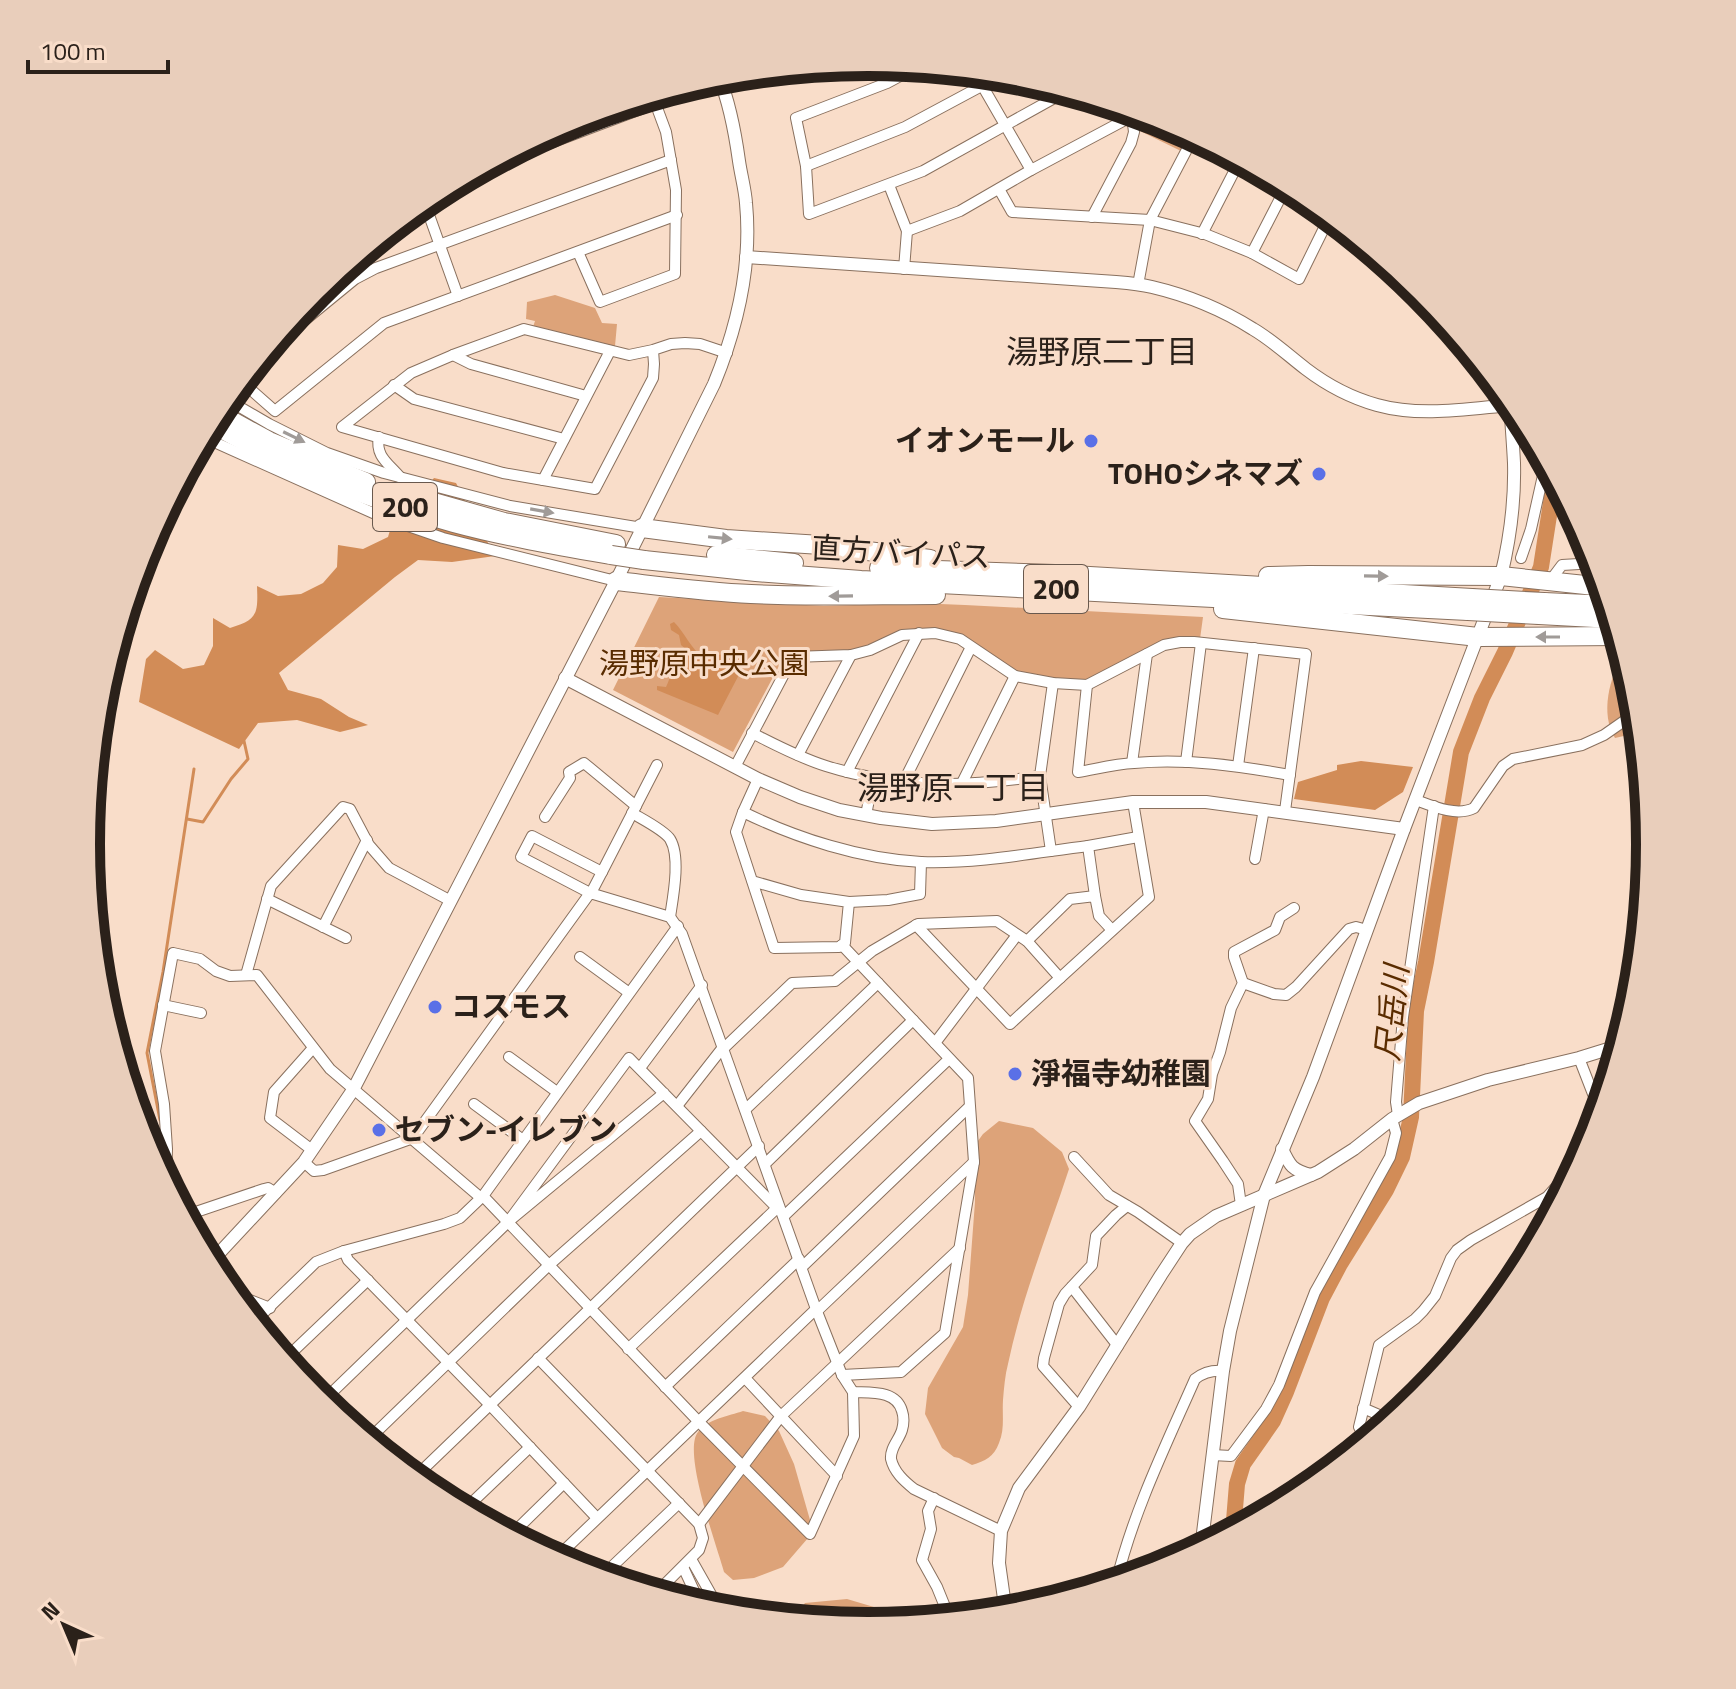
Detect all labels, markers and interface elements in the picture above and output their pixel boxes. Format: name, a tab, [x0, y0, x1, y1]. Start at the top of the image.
scale bar	[28, 24, 168, 74]
text: 100 m	[40, 33, 106, 69]
district label: 湯野原二丁目	[1006, 327, 1198, 375]
place label: イオンモール	[895, 417, 1075, 463]
one-way arrow	[283, 430, 306, 444]
marker: イオンモール	[1082, 432, 1100, 450]
place label: TOHOシネマズ	[1108, 450, 1303, 496]
marker: TOHOシネマズ	[1310, 465, 1328, 483]
road number: 200	[373, 483, 437, 531]
one-way arrow	[530, 506, 555, 518]
street label: 直方バイパス	[810, 524, 992, 580]
one-way arrow	[707, 531, 732, 544]
road number: 200	[1024, 565, 1088, 613]
one-way arrow	[1364, 570, 1389, 582]
one-way arrow	[828, 589, 853, 602]
one-way arrow	[1535, 630, 1560, 643]
park label: 湯野原中央公園	[599, 640, 809, 686]
district label: 湯野原一丁目	[857, 763, 1049, 811]
water label: 尺岳川	[1362, 960, 1420, 1063]
place label: コスモス	[451, 983, 571, 1029]
marker: コスモス	[426, 998, 444, 1016]
place label: 淨福寺幼稚園	[1031, 1050, 1211, 1096]
marker: 淨福寺幼稚園	[1006, 1065, 1024, 1083]
place label: セブン-イレブン	[395, 1106, 617, 1152]
marker: セブン-イレブン	[370, 1121, 388, 1139]
north arrow	[24, 1585, 104, 1665]
text: N	[33, 1593, 67, 1628]

